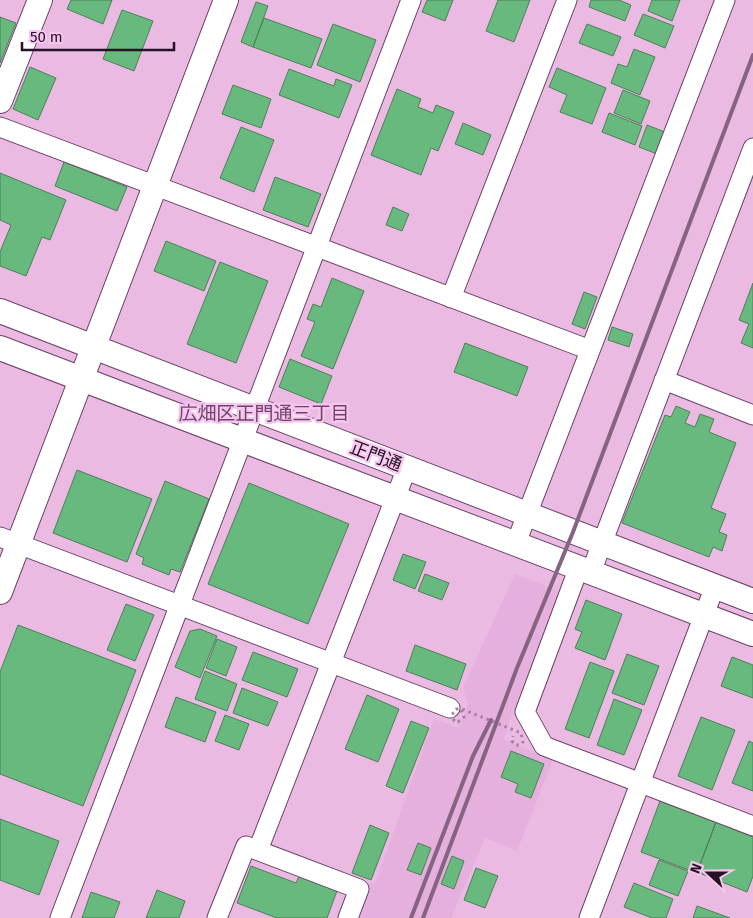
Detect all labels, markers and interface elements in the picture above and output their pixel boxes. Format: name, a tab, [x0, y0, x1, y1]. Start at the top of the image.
scale bar	[22, 20, 175, 52]
text: 50 m	[30, 28, 63, 46]
district label: 広畑区正門通三丁目	[178, 402, 350, 425]
street label: 正門通	[347, 436, 405, 476]
north arrow	[683, 848, 733, 898]
text: N	[687, 861, 706, 876]

